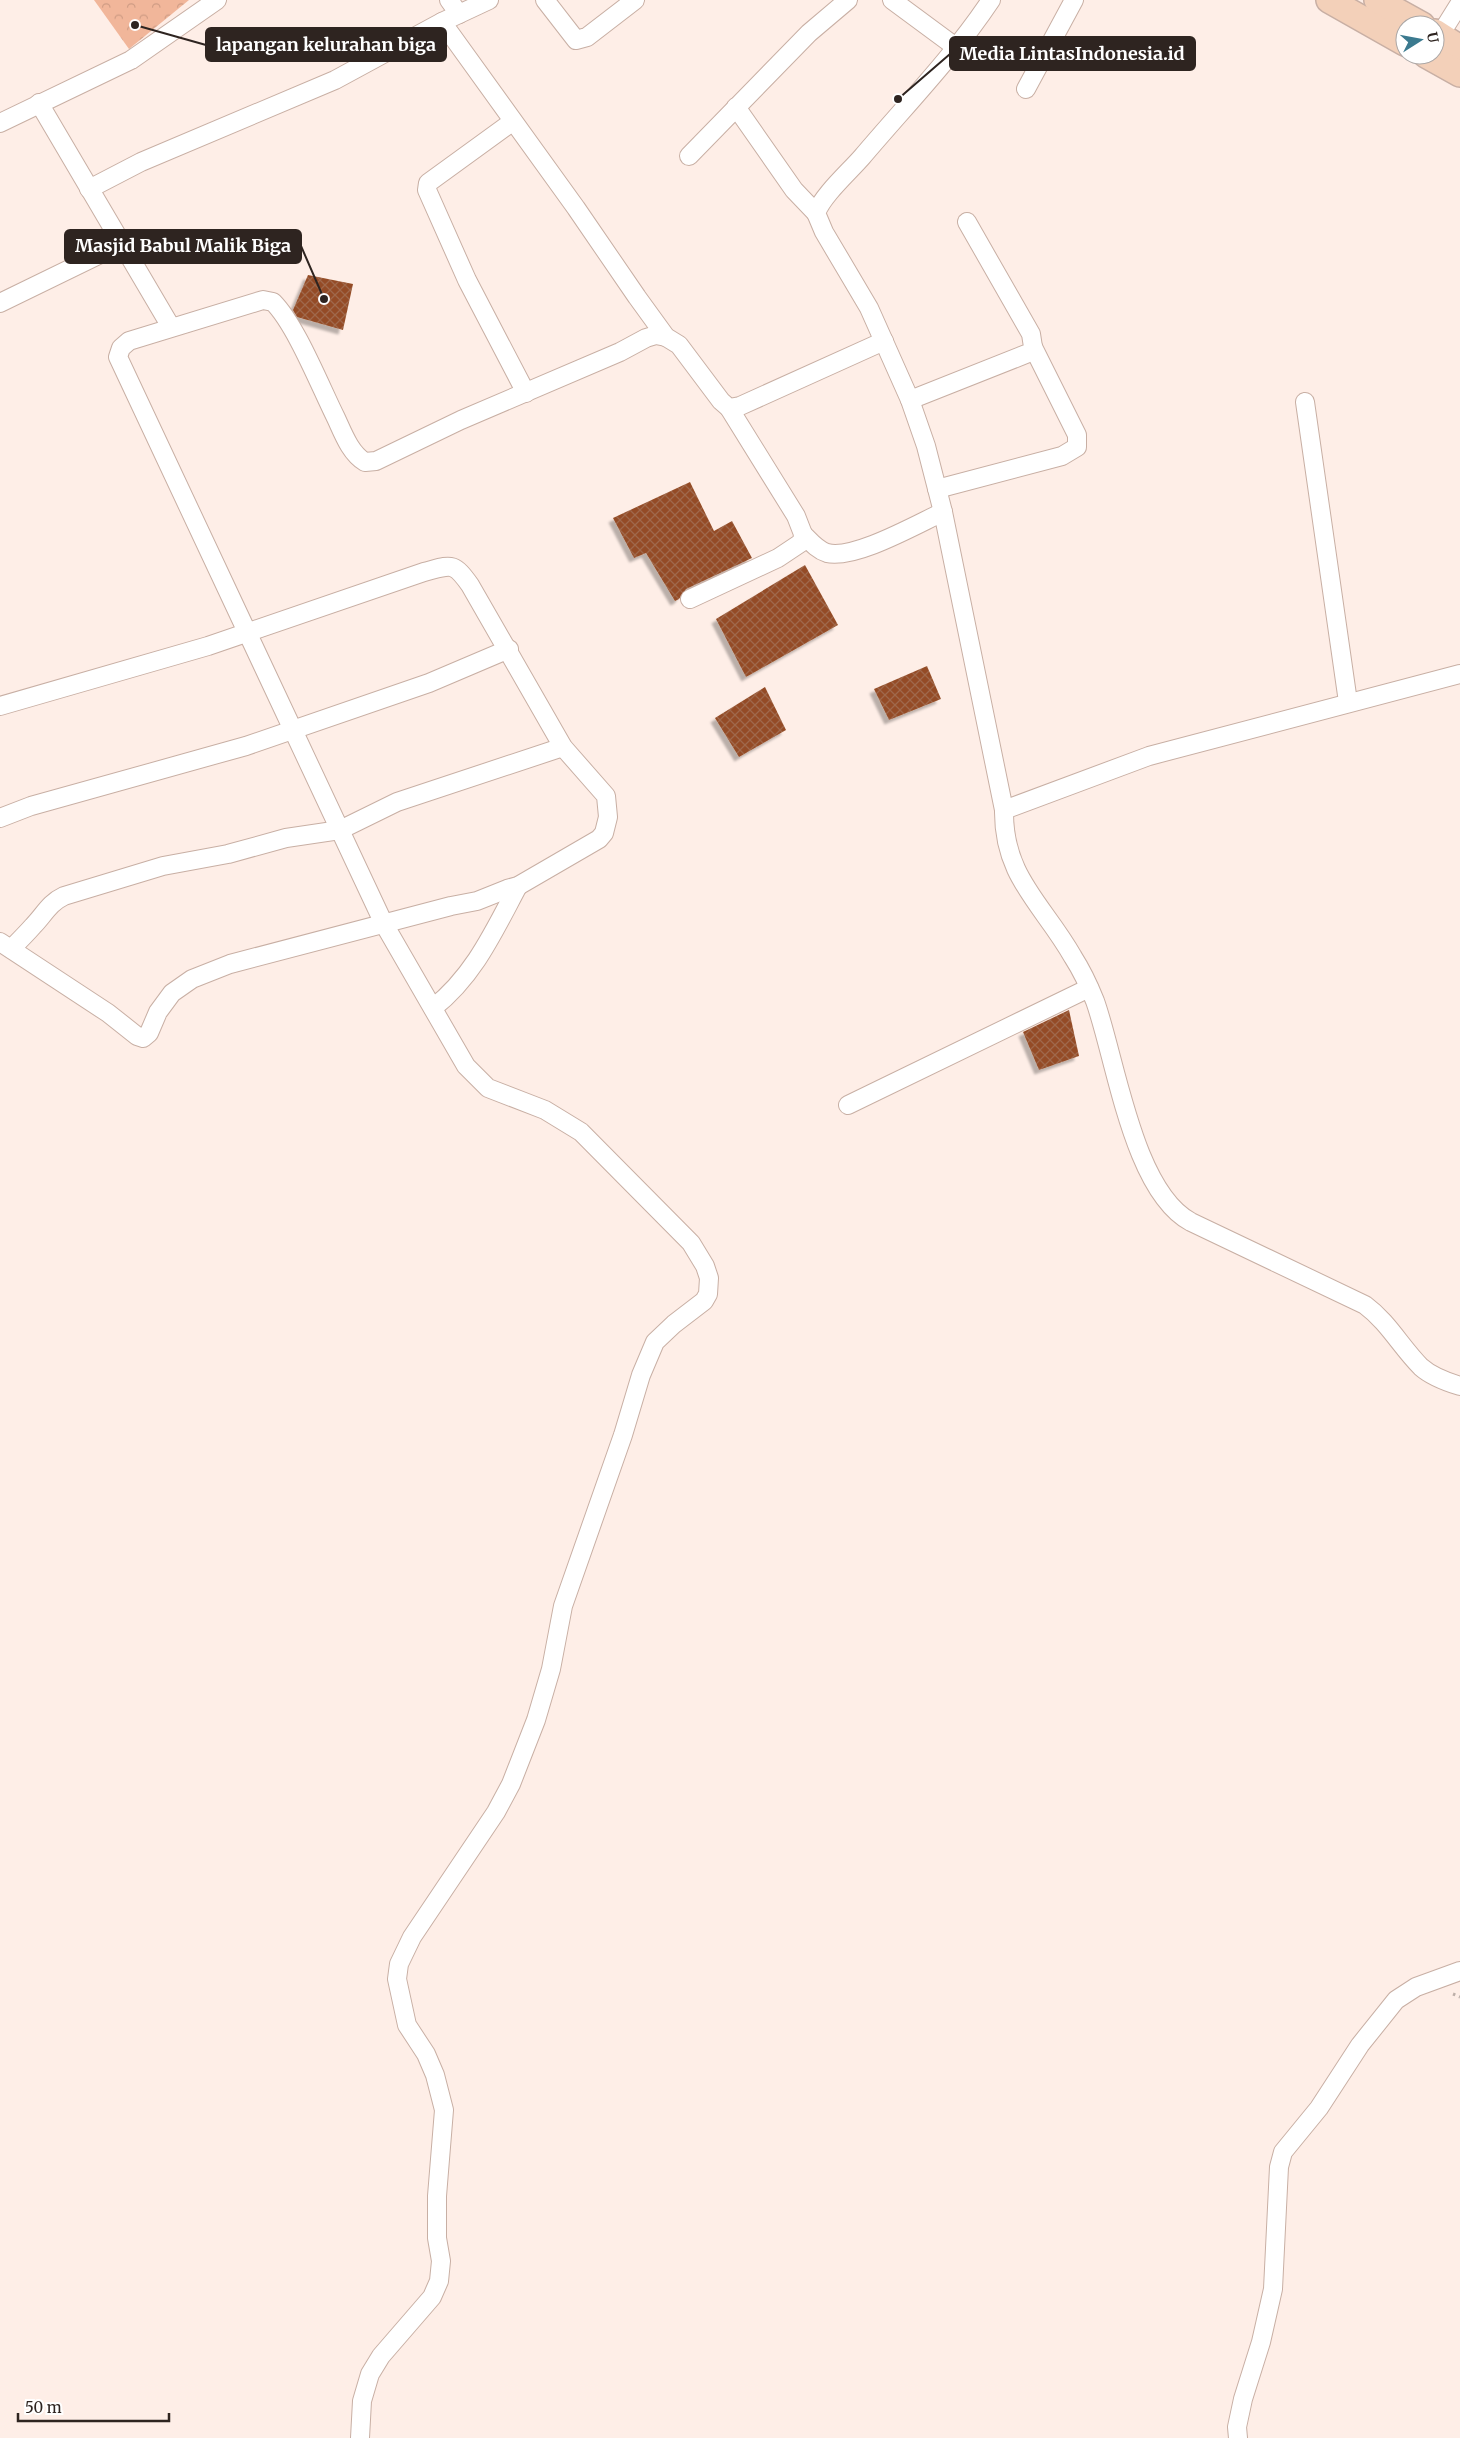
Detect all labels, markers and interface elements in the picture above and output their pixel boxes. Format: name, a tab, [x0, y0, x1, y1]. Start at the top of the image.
north arrow	[1395, 15, 1445, 65]
callout: lapangan kelurahan biga	[206, 28, 446, 61]
text: U	[1423, 31, 1443, 45]
text: lapangan kelurahan biga	[216, 33, 436, 56]
callout: Media LintasIndonesia.id	[950, 37, 1195, 70]
text: Media LintasIndonesia.id	[959, 42, 1185, 65]
callout: Masjid Babul Malik Biga	[65, 230, 301, 263]
text: Masjid Babul Malik Biga	[75, 234, 291, 257]
scale bar	[18, 2390, 169, 2422]
text: 50 m	[25, 2398, 62, 2417]

